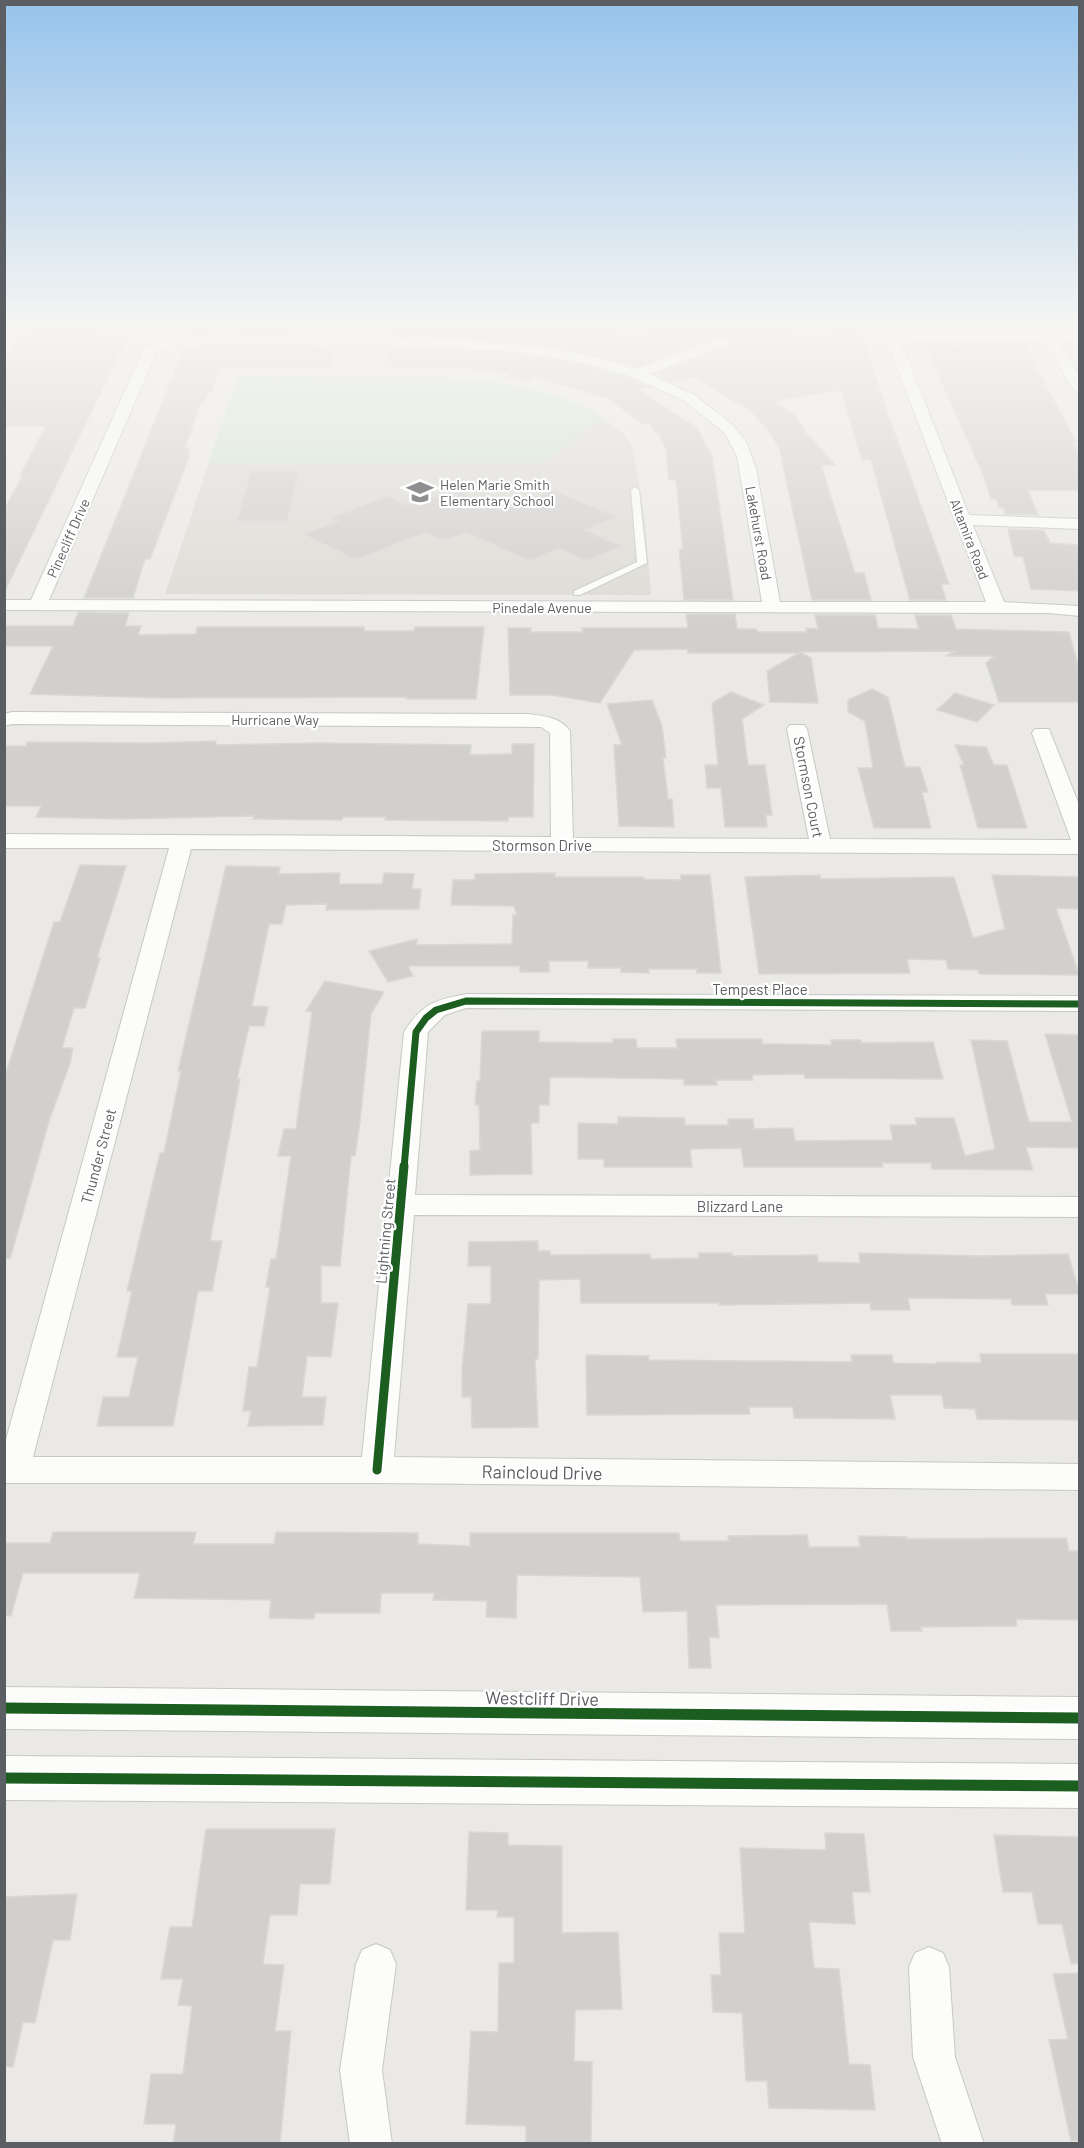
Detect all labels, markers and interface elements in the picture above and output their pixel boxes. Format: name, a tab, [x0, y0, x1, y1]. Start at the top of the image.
place label: Helen Marie Smith Elementary School	[440, 476, 554, 509]
school or university icon: Helen Marie Smith Elementary School	[405, 477, 435, 507]
street label: Lakehurst Road	[742, 485, 776, 581]
street label: Pinecliff Drive	[43, 496, 93, 580]
street label: Altamira Road	[947, 496, 993, 582]
street label: Pinedale Avenue	[492, 599, 592, 616]
street label: Hurricane Way	[231, 711, 319, 728]
street label: Stormson Court	[790, 735, 828, 839]
street label: Stormson Drive	[492, 836, 592, 854]
street label: Tempest Place	[712, 980, 808, 998]
street label: Thunder Street	[77, 1106, 119, 1206]
street label: Lightning Street	[371, 1177, 399, 1285]
street label: Blizzard Lane	[697, 1197, 783, 1215]
street label: Raincloud Drive	[481, 1460, 603, 1484]
street label: Westcliff Drive	[485, 1686, 599, 1710]

